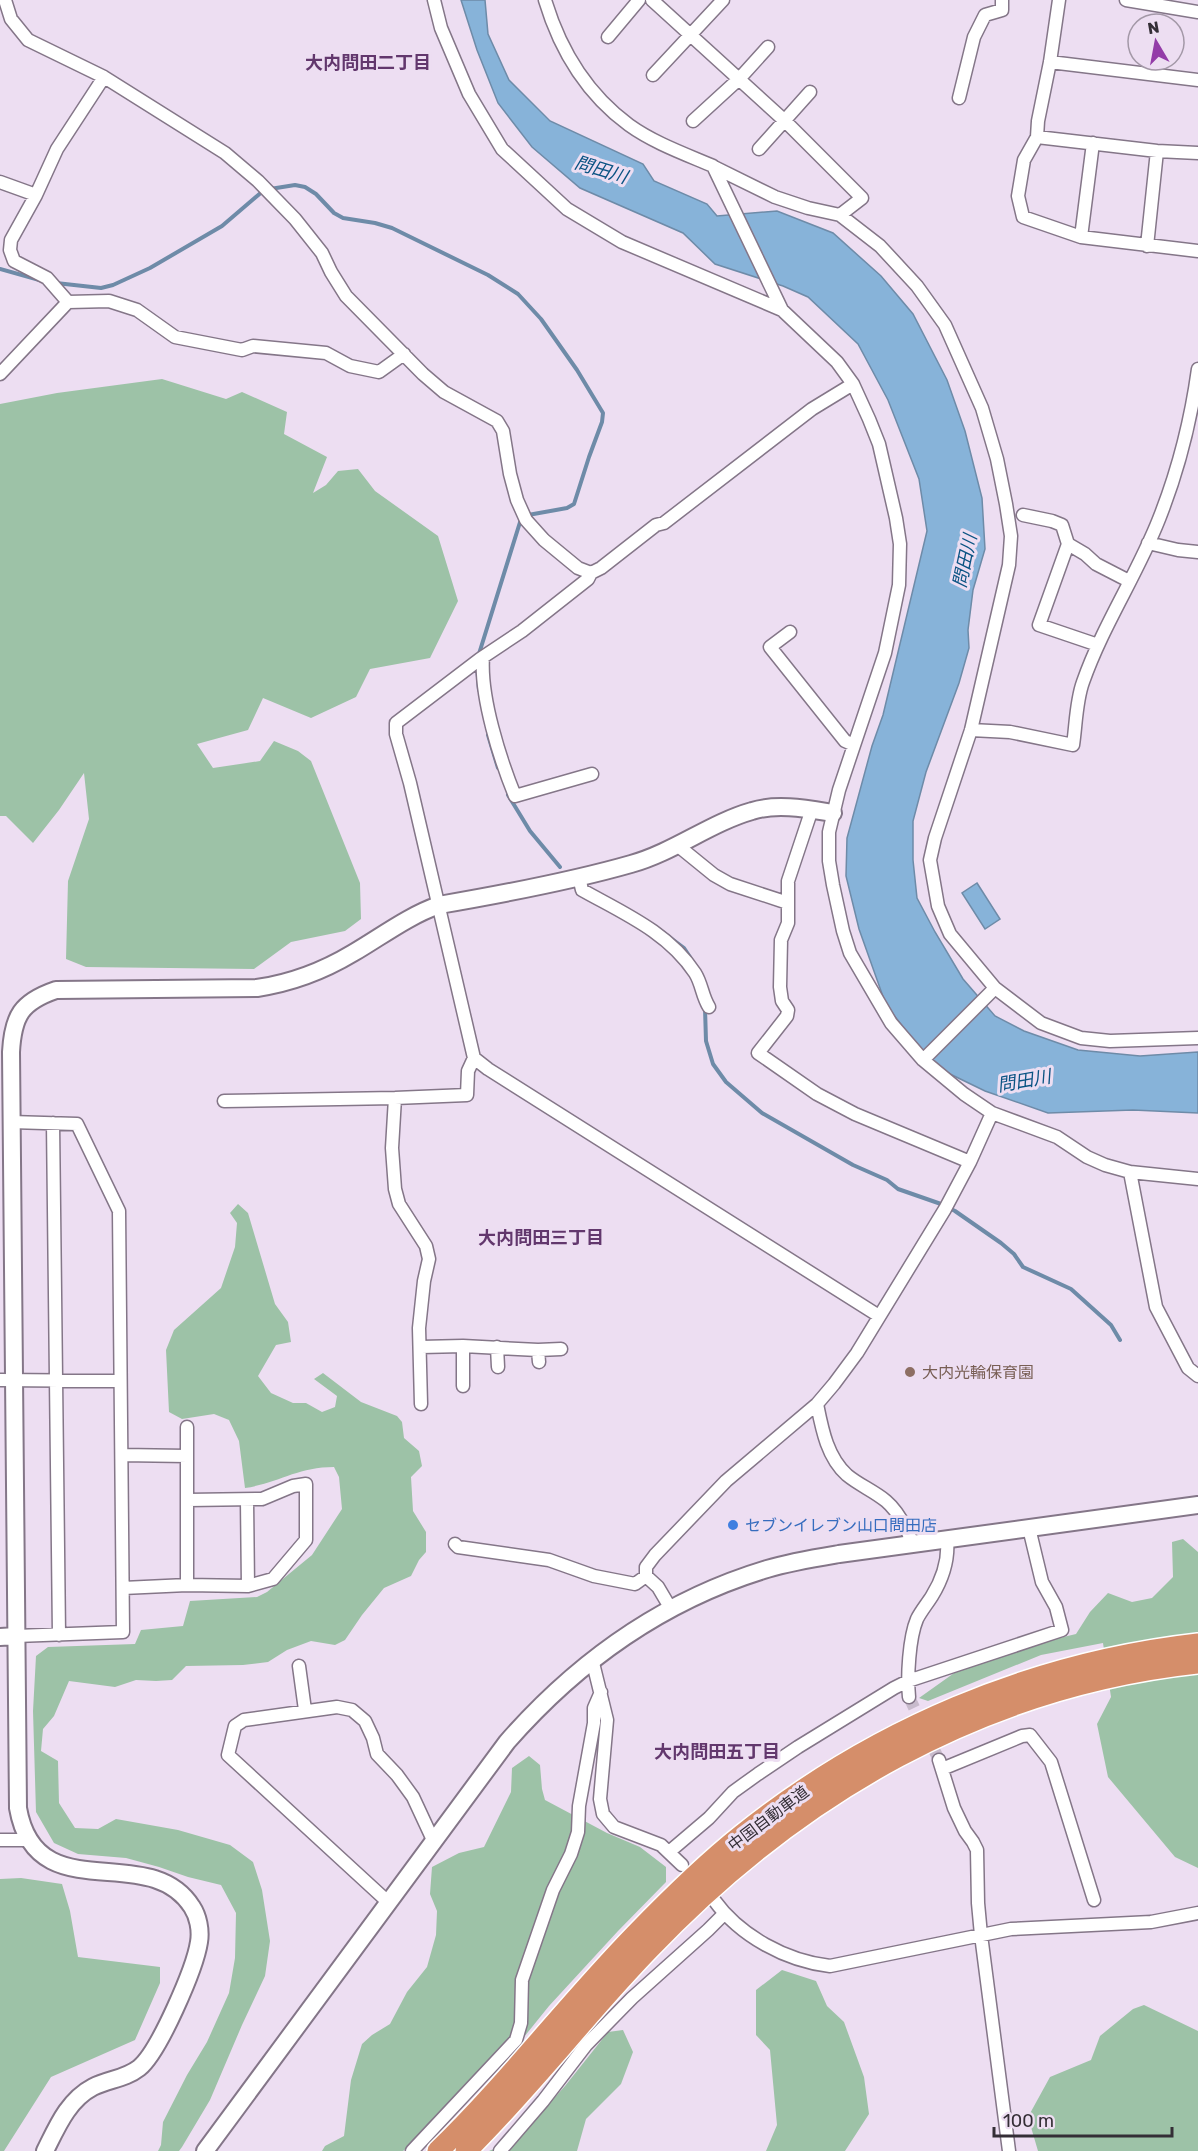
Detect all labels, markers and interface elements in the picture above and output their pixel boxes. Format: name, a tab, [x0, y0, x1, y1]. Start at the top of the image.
north arrow	[1126, 12, 1186, 72]
text: N	[1146, 17, 1161, 38]
district label: 大内問田二丁目	[305, 52, 431, 74]
water label: 問田川	[572, 152, 632, 189]
water label: 問田川	[949, 530, 982, 590]
water label: 問田川	[996, 1065, 1054, 1097]
district label: 大内問田三丁目	[478, 1227, 604, 1249]
place label: 大内光輪保育園	[922, 1363, 1034, 1382]
marker: 大内光輪保育園	[903, 1365, 917, 1379]
place label: セブンイレブン山口問田店	[745, 1516, 937, 1535]
marker: セブンイレブン山口問田店	[726, 1518, 740, 1532]
district label: 大内問田五丁目	[654, 1741, 780, 1763]
street label: 中国自動車道	[724, 1782, 812, 1855]
scale bar	[994, 2100, 1172, 2138]
text: 100 m	[1003, 2110, 1054, 2132]

